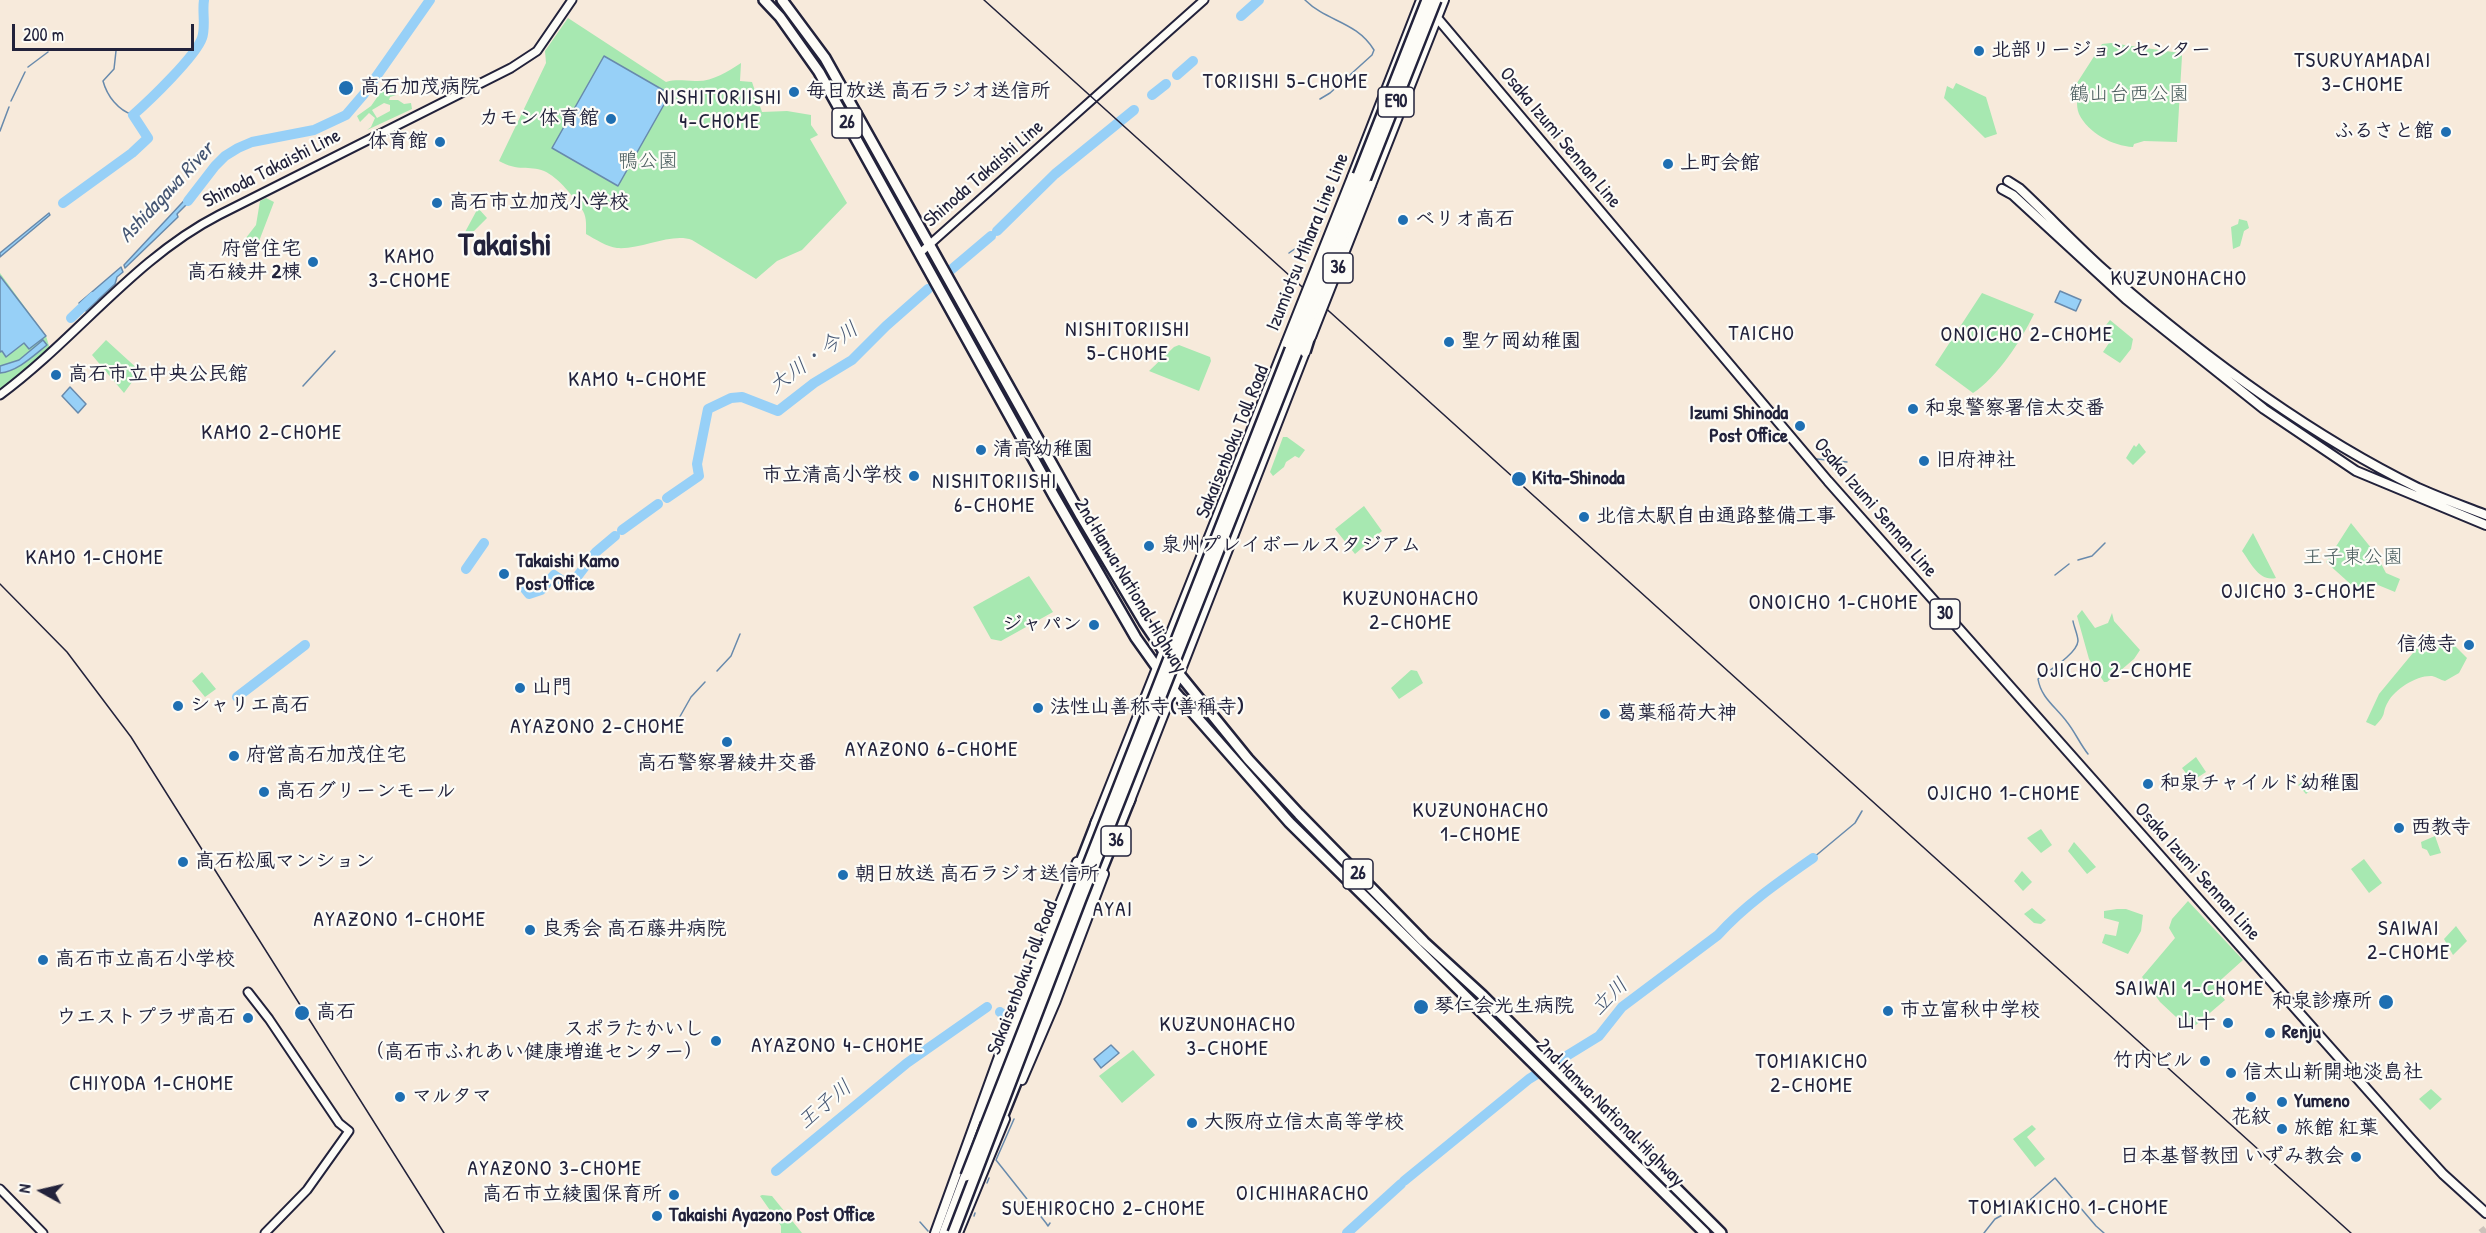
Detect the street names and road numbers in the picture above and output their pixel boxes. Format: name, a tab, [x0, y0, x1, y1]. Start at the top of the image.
street label: Osaka Izumi Sennan Line	[1494, 63, 1626, 213]
road number: E90	[1378, 87, 1414, 117]
road number: 26	[832, 108, 862, 138]
street label: Shinoda Takaishi Line	[919, 115, 1049, 233]
street label: Shinoda Takaishi Line	[199, 124, 345, 214]
street label: Izumiotsu Mihara Line Line	[1261, 150, 1355, 334]
road number: 36	[1323, 253, 1353, 283]
street label: Sakaisenboku Toll Road	[1191, 362, 1275, 522]
street label: Osaka Izumi Sennan Line	[1808, 433, 1942, 583]
street label: 2nd Hanwa National Highway	[1068, 494, 1192, 678]
road number: 30	[1930, 599, 1960, 629]
street label: Osaka Izumi Sennan Line	[2129, 798, 2265, 946]
road number: 36	[1101, 826, 1131, 856]
road number: 26	[1343, 859, 1373, 889]
street label: Sakaisenboku Toll Road	[983, 898, 1063, 1058]
street label: 2nd Hanwa National Highway	[1531, 1034, 1689, 1192]

